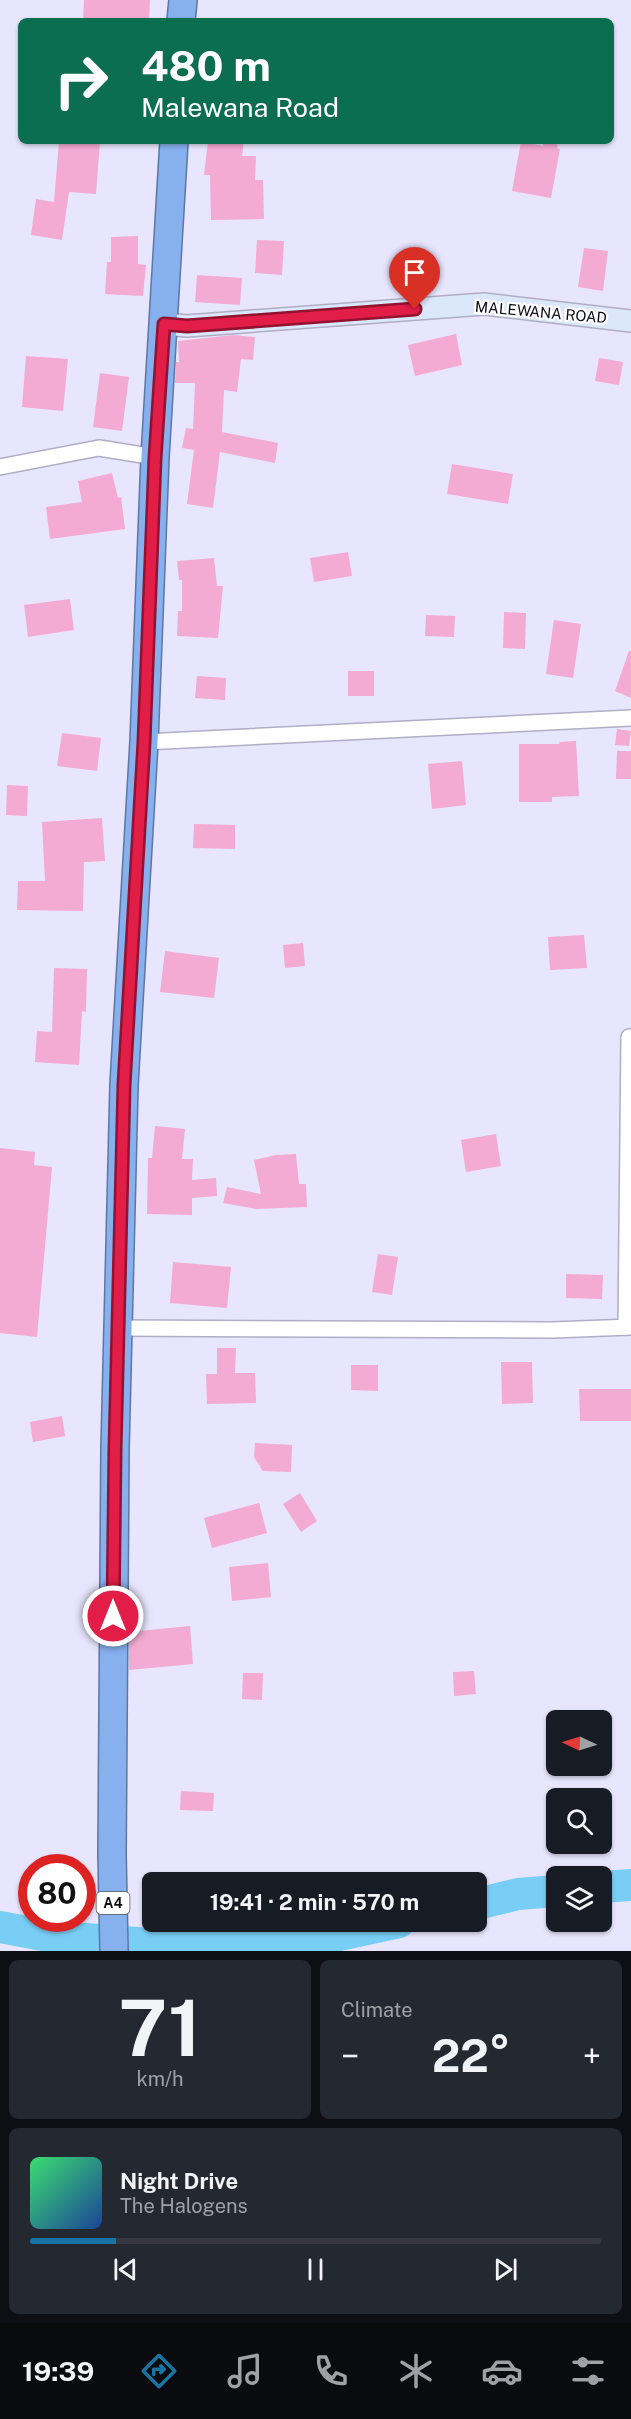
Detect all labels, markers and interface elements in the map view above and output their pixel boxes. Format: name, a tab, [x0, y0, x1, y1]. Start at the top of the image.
text: 480 m	[141, 41, 271, 90]
icon: right	[42, 42, 120, 120]
text: Malewana Road	[141, 91, 339, 123]
pin	[389, 247, 440, 309]
icon: arrive	[398, 256, 431, 289]
street label: MALEWANA ROAD	[474, 298, 608, 326]
position arrow	[81, 1584, 145, 1648]
north arrow	[546, 1710, 612, 1776]
map controls	[546, 1710, 612, 1932]
button: search	[546, 1788, 612, 1854]
speed limit sign: 80	[18, 1854, 96, 1932]
button: layers	[546, 1866, 612, 1932]
text: 19:41 · 2 min · 570 m	[210, 1889, 419, 1915]
road number: A4	[96, 1892, 130, 1914]
text: 71	[119, 1982, 201, 2074]
text: Climate	[341, 1998, 413, 2022]
text: 22°	[432, 2029, 510, 2082]
text: −	[341, 2037, 359, 2075]
text: +	[583, 2037, 601, 2075]
text: km/h	[136, 2067, 184, 2091]
text: Night Drive	[120, 2168, 238, 2194]
text: The Halogens	[120, 2194, 248, 2218]
icon: previous	[109, 2253, 142, 2286]
icon: pause	[299, 2253, 332, 2286]
icon: next	[489, 2253, 522, 2286]
icon: directions	[138, 2350, 180, 2392]
icon: music	[224, 2350, 266, 2392]
icon: phone	[310, 2350, 352, 2392]
icon: climate	[395, 2350, 437, 2392]
icon: car	[481, 2350, 523, 2392]
icon: filters	[567, 2350, 609, 2392]
text: 19:39	[22, 2355, 94, 2387]

